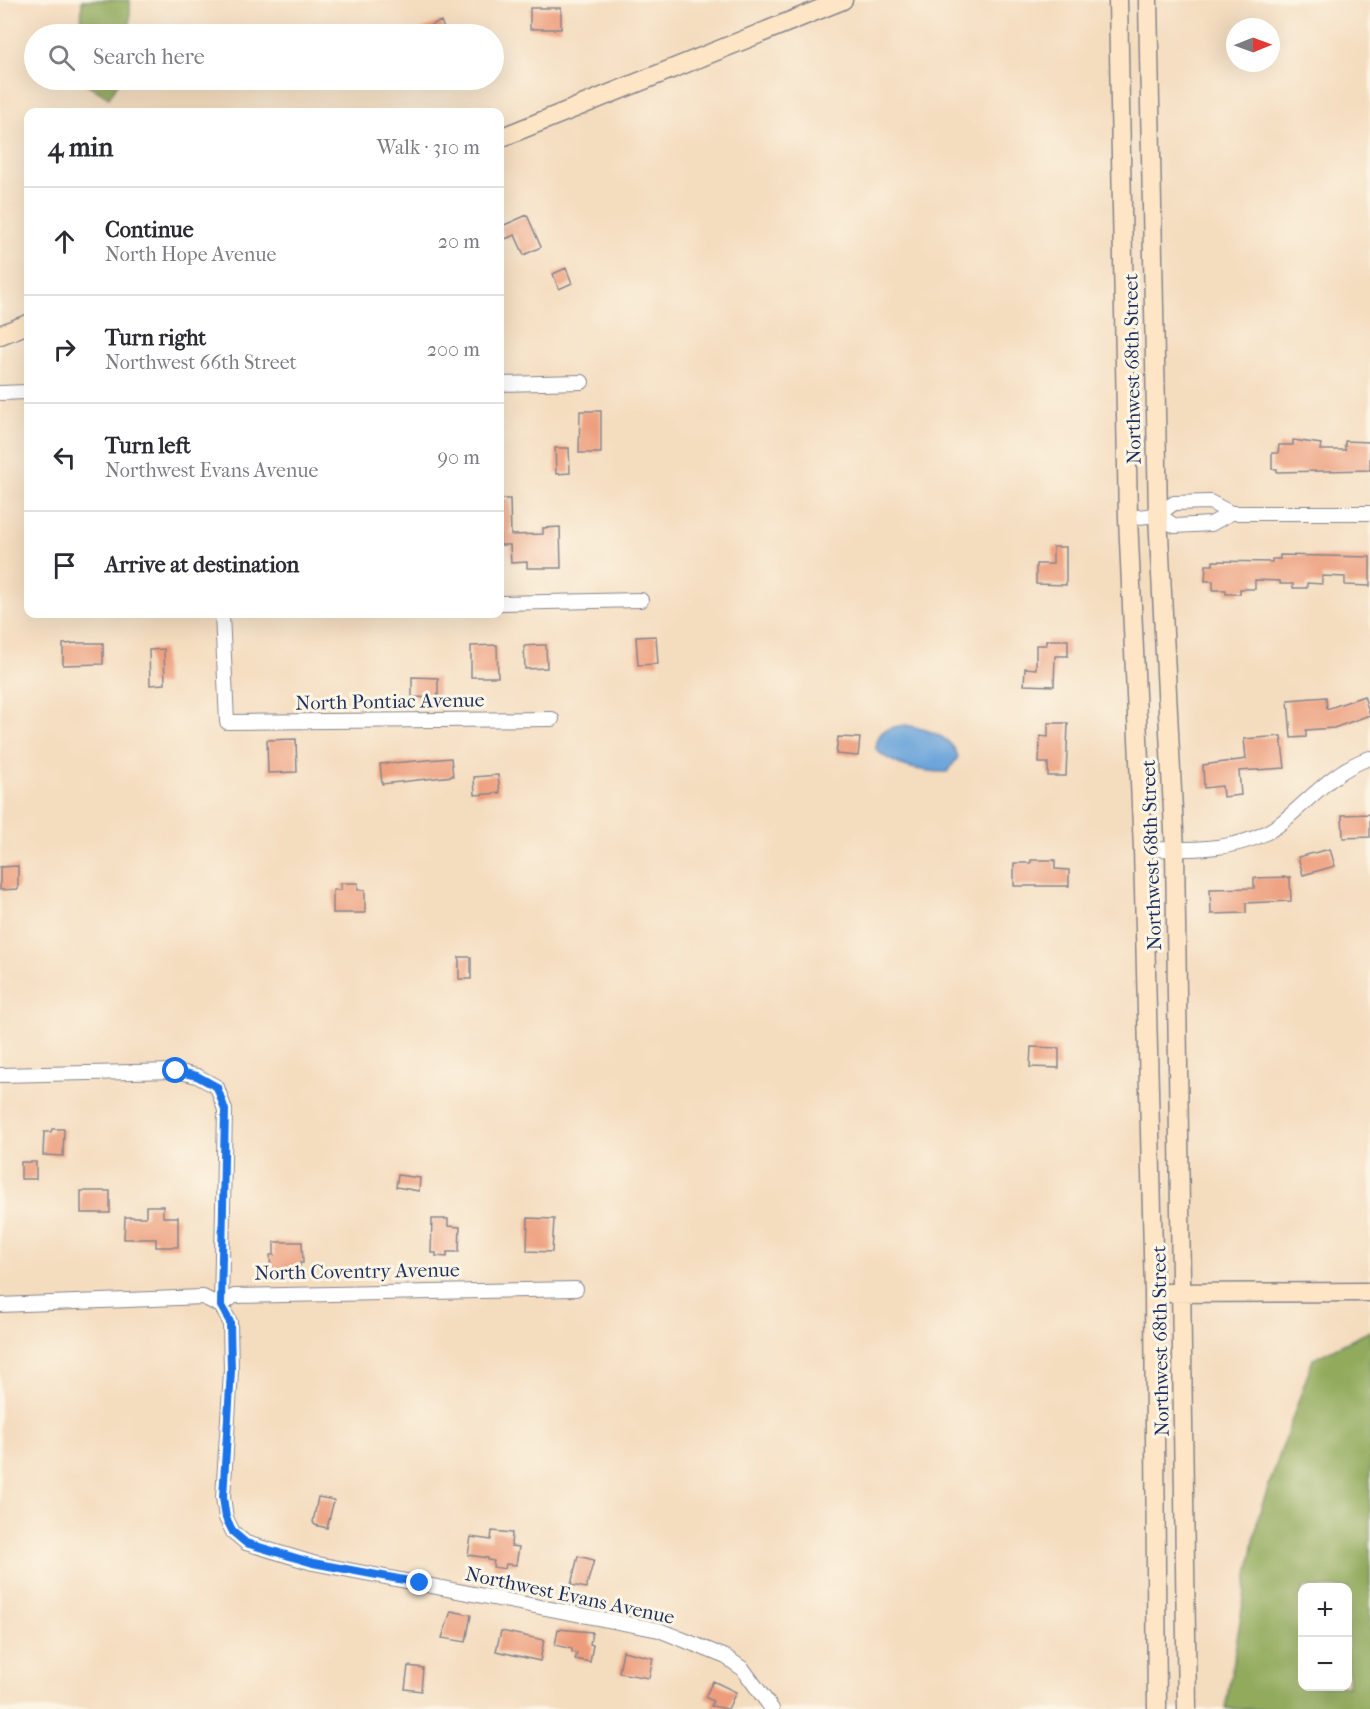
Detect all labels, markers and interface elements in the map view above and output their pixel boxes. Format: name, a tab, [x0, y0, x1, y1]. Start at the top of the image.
north arrow	[1226, 18, 1280, 72]
search box	[24, 24, 504, 90]
icon: search	[45, 41, 78, 74]
text: Search here	[93, 44, 205, 70]
text: 4 min	[48, 132, 113, 163]
text: Walk · 310 m	[377, 136, 480, 159]
text: Continue	[105, 217, 194, 243]
icon: ahead	[48, 225, 81, 258]
text: 20 m	[438, 230, 480, 253]
text: North Hope Avenue	[105, 243, 276, 266]
street label: Northwest 68th Street	[1119, 273, 1146, 465]
text: Turn right	[105, 325, 206, 351]
icon: right	[48, 333, 81, 366]
text: 200 m	[427, 338, 480, 361]
text: Northwest 66th Street	[105, 351, 297, 374]
text: Turn left	[105, 433, 191, 459]
icon: left	[48, 441, 81, 474]
text: 90 m	[438, 446, 480, 469]
text: Northwest Evans Avenue	[105, 459, 318, 482]
icon: arrive	[48, 549, 81, 582]
text: Arrive at destination	[105, 552, 299, 578]
street label: North Pontiac Avenue	[295, 688, 485, 715]
street label: Northwest 68th Street	[1137, 759, 1166, 951]
route start	[162, 1057, 188, 1083]
street label: Northwest 68th Street	[1147, 1245, 1174, 1437]
street label: North Coventry Avenue	[254, 1258, 460, 1285]
street label: Northwest Evans Avenue	[463, 1562, 677, 1629]
route end	[406, 1569, 432, 1595]
map controls	[1298, 1583, 1352, 1691]
button: +	[1298, 1583, 1352, 1637]
button: −	[1298, 1637, 1352, 1691]

